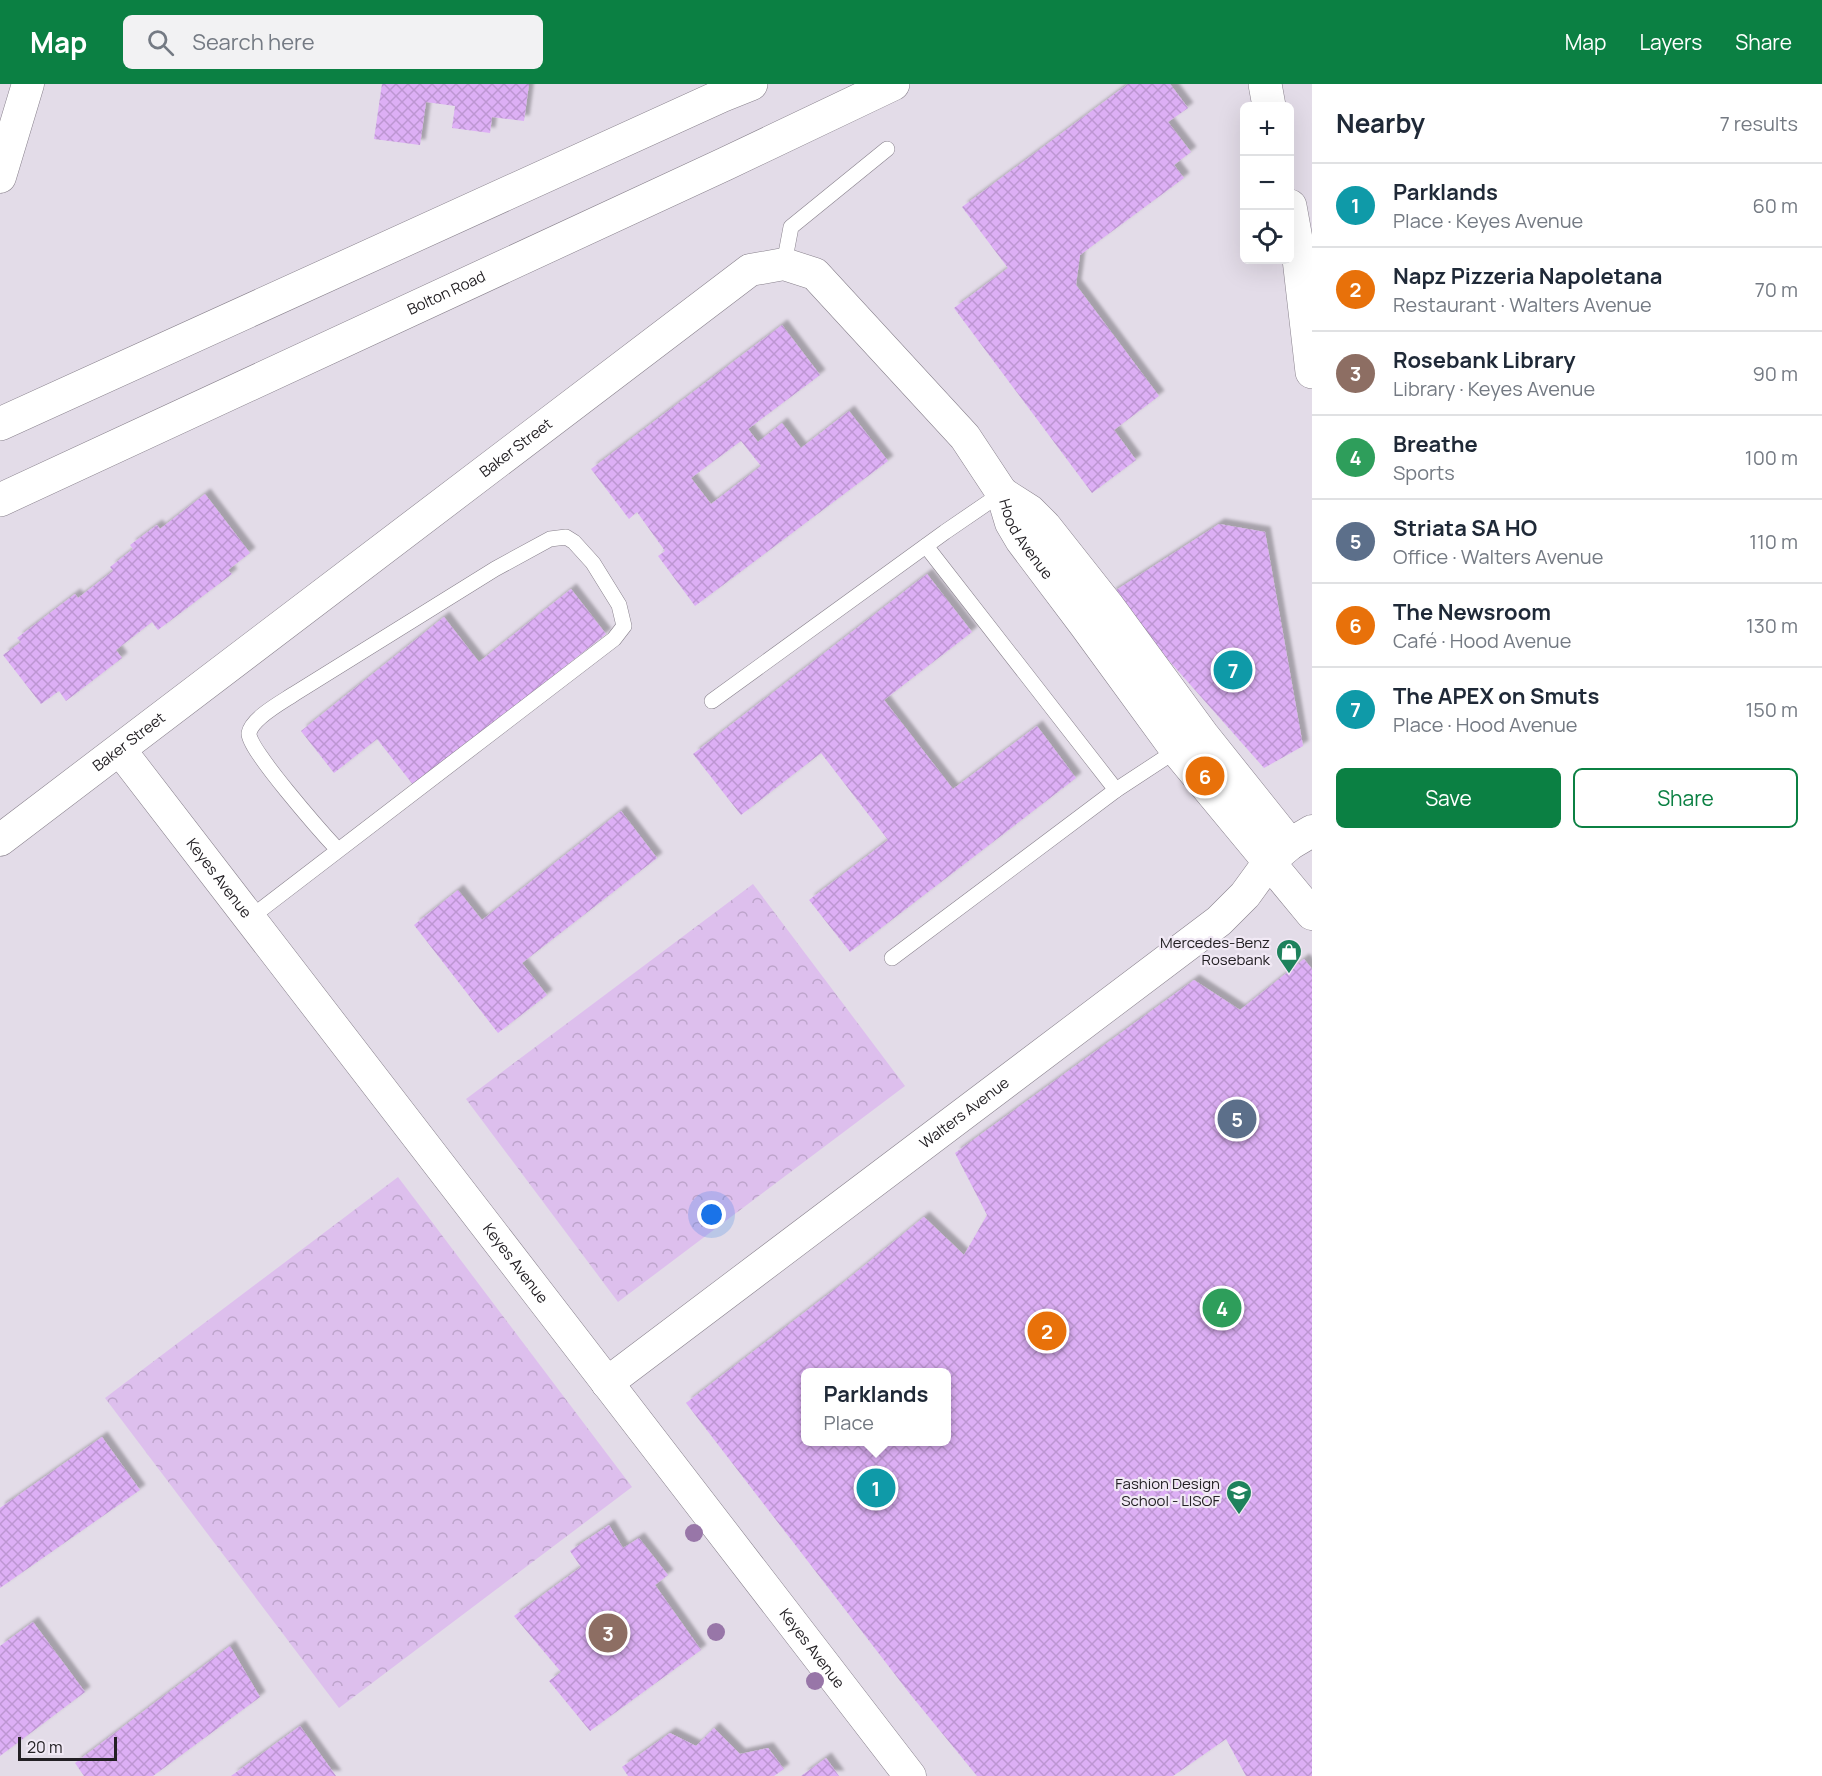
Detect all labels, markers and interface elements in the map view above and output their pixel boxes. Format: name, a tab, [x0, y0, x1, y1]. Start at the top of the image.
search box	[123, 15, 543, 69]
text: Map	[30, 23, 87, 61]
icon: search	[144, 26, 177, 59]
text: Search here	[192, 27, 315, 57]
text: Map	[1565, 28, 1606, 56]
text: Layers	[1639, 28, 1702, 56]
text: Share	[1735, 28, 1792, 56]
map controls	[1240, 102, 1294, 264]
button: +	[1240, 102, 1294, 156]
text: Nearby	[1336, 105, 1425, 141]
text: 7 results	[1720, 110, 1798, 137]
button: −	[1240, 156, 1294, 210]
text: Parklands	[1393, 177, 1498, 207]
text: 1	[1351, 192, 1360, 219]
text: 60 m	[1752, 192, 1798, 219]
text: Place · Keyes Avenue	[1393, 207, 1583, 234]
button: locate	[1240, 210, 1294, 264]
text: Napz Pizzeria Napoletana	[1393, 261, 1662, 291]
street label: Bolton Road	[404, 266, 489, 320]
text: 2	[1350, 276, 1361, 303]
text: 70 m	[1755, 276, 1798, 303]
text: Restaurant · Walters Avenue	[1393, 291, 1652, 318]
text: Rosebank Library	[1393, 345, 1576, 375]
text: 3	[1350, 360, 1361, 387]
text: 90 m	[1752, 360, 1798, 387]
text: Library · Keyes Avenue	[1393, 375, 1595, 402]
street label: Baker Street	[475, 413, 556, 482]
text: Breathe	[1393, 429, 1478, 459]
text: 4	[1349, 444, 1362, 471]
text: 100 m	[1745, 444, 1798, 471]
text: Sports	[1393, 459, 1455, 486]
street label: Hood Avenue	[994, 496, 1058, 584]
text: Striata SA HO	[1393, 513, 1537, 543]
text: 5	[1350, 528, 1361, 555]
text: 110 m	[1749, 528, 1798, 555]
text: Office · Walters Avenue	[1393, 543, 1603, 570]
text: The Newsroom	[1393, 597, 1551, 627]
text: 6	[1349, 612, 1362, 639]
text: 130 m	[1746, 612, 1798, 639]
text: Café · Hood Avenue	[1393, 627, 1571, 654]
pin: 7	[1214, 648, 1252, 692]
text: The APEX on Smuts	[1393, 681, 1599, 711]
text: 7	[1350, 696, 1361, 723]
text: 150 m	[1745, 696, 1798, 723]
street label: Baker Street	[88, 707, 169, 776]
text: Place · Hood Avenue	[1393, 711, 1578, 738]
pin: 6	[1186, 754, 1224, 798]
button: Save	[1336, 768, 1561, 828]
button: Share	[1573, 768, 1798, 828]
street label: Keyes Avenue	[182, 834, 257, 923]
place label: Mercedes-Benz Rosebank	[1160, 932, 1271, 970]
shop icon: Mercedes-Benz Rosebank	[1274, 937, 1304, 975]
street label: Walters Avenue	[915, 1072, 1013, 1153]
pin: 5	[1218, 1096, 1256, 1142]
your location	[697, 1200, 726, 1229]
street label: Keyes Avenue	[478, 1219, 553, 1308]
pin: 4	[1202, 1286, 1242, 1330]
pin: 2	[1028, 1308, 1066, 1354]
popup	[801, 1368, 951, 1446]
text: Parklands	[824, 1379, 928, 1409]
text: Place	[824, 1409, 874, 1436]
pin: 1	[856, 1466, 896, 1510]
place label: Fashion Design School - LISOF	[1115, 1473, 1220, 1511]
school or university icon: Fashion Design School - LISOF	[1224, 1478, 1254, 1516]
street label: Keyes Avenue	[775, 1604, 850, 1693]
pin: 3	[588, 1610, 628, 1656]
scale bar	[18, 1734, 117, 1762]
text: 20 m	[27, 1736, 63, 1758]

